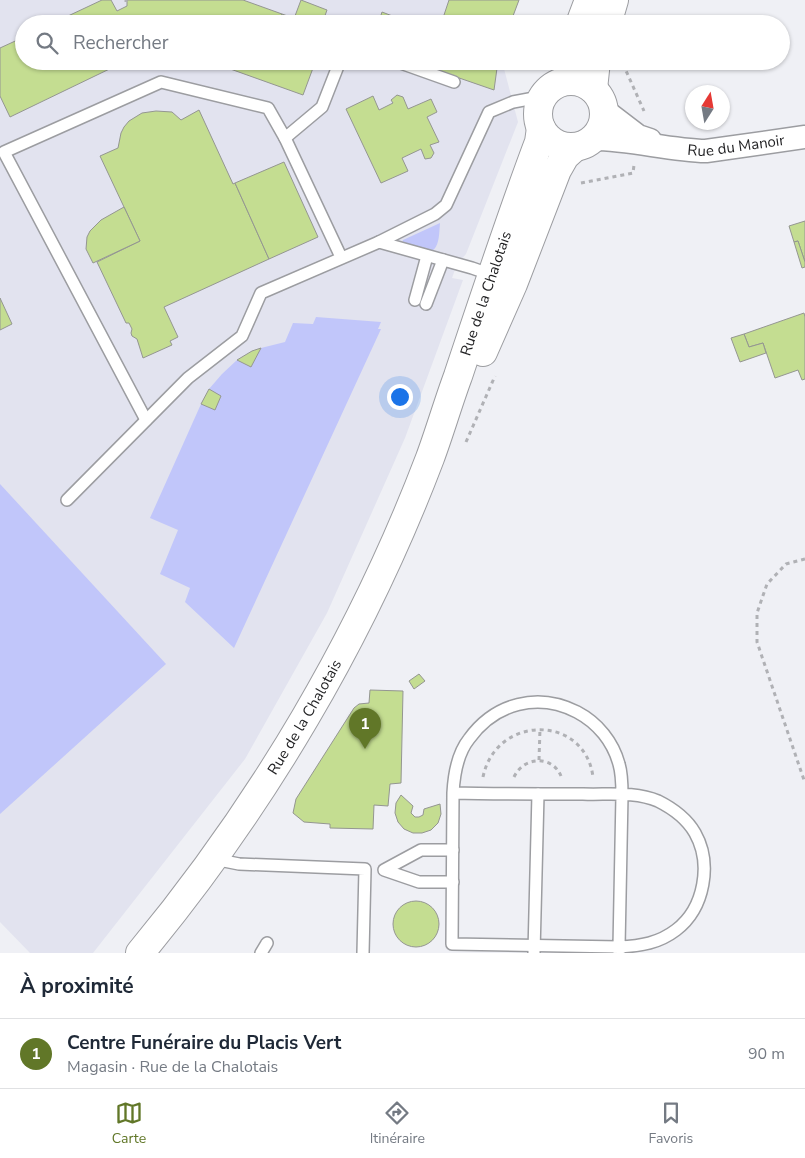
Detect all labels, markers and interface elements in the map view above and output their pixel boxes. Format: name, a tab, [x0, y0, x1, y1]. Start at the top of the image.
search box	[15, 15, 790, 70]
icon: search	[33, 29, 61, 57]
text: Rechercher	[73, 30, 168, 56]
north arrow	[685, 85, 730, 130]
street label: Rue du Manoir	[687, 130, 786, 161]
street label: Rue de la Chalotais	[455, 228, 516, 358]
your location	[387, 384, 413, 410]
street label: Rue de la Chalotais	[263, 656, 346, 778]
pin: 1	[349, 708, 381, 749]
text: À proximité	[20, 972, 134, 1000]
text: Centre Funéraire du Placis Vert	[67, 1030, 341, 1056]
text: 1	[31, 1043, 41, 1065]
text: 90 m	[748, 1043, 785, 1065]
text: Magasin · Rue de la Chalotais	[67, 1056, 278, 1078]
tab: Carte	[112, 1099, 146, 1148]
tab: Itinéraire	[370, 1099, 425, 1148]
tab: Favoris	[649, 1099, 693, 1148]

